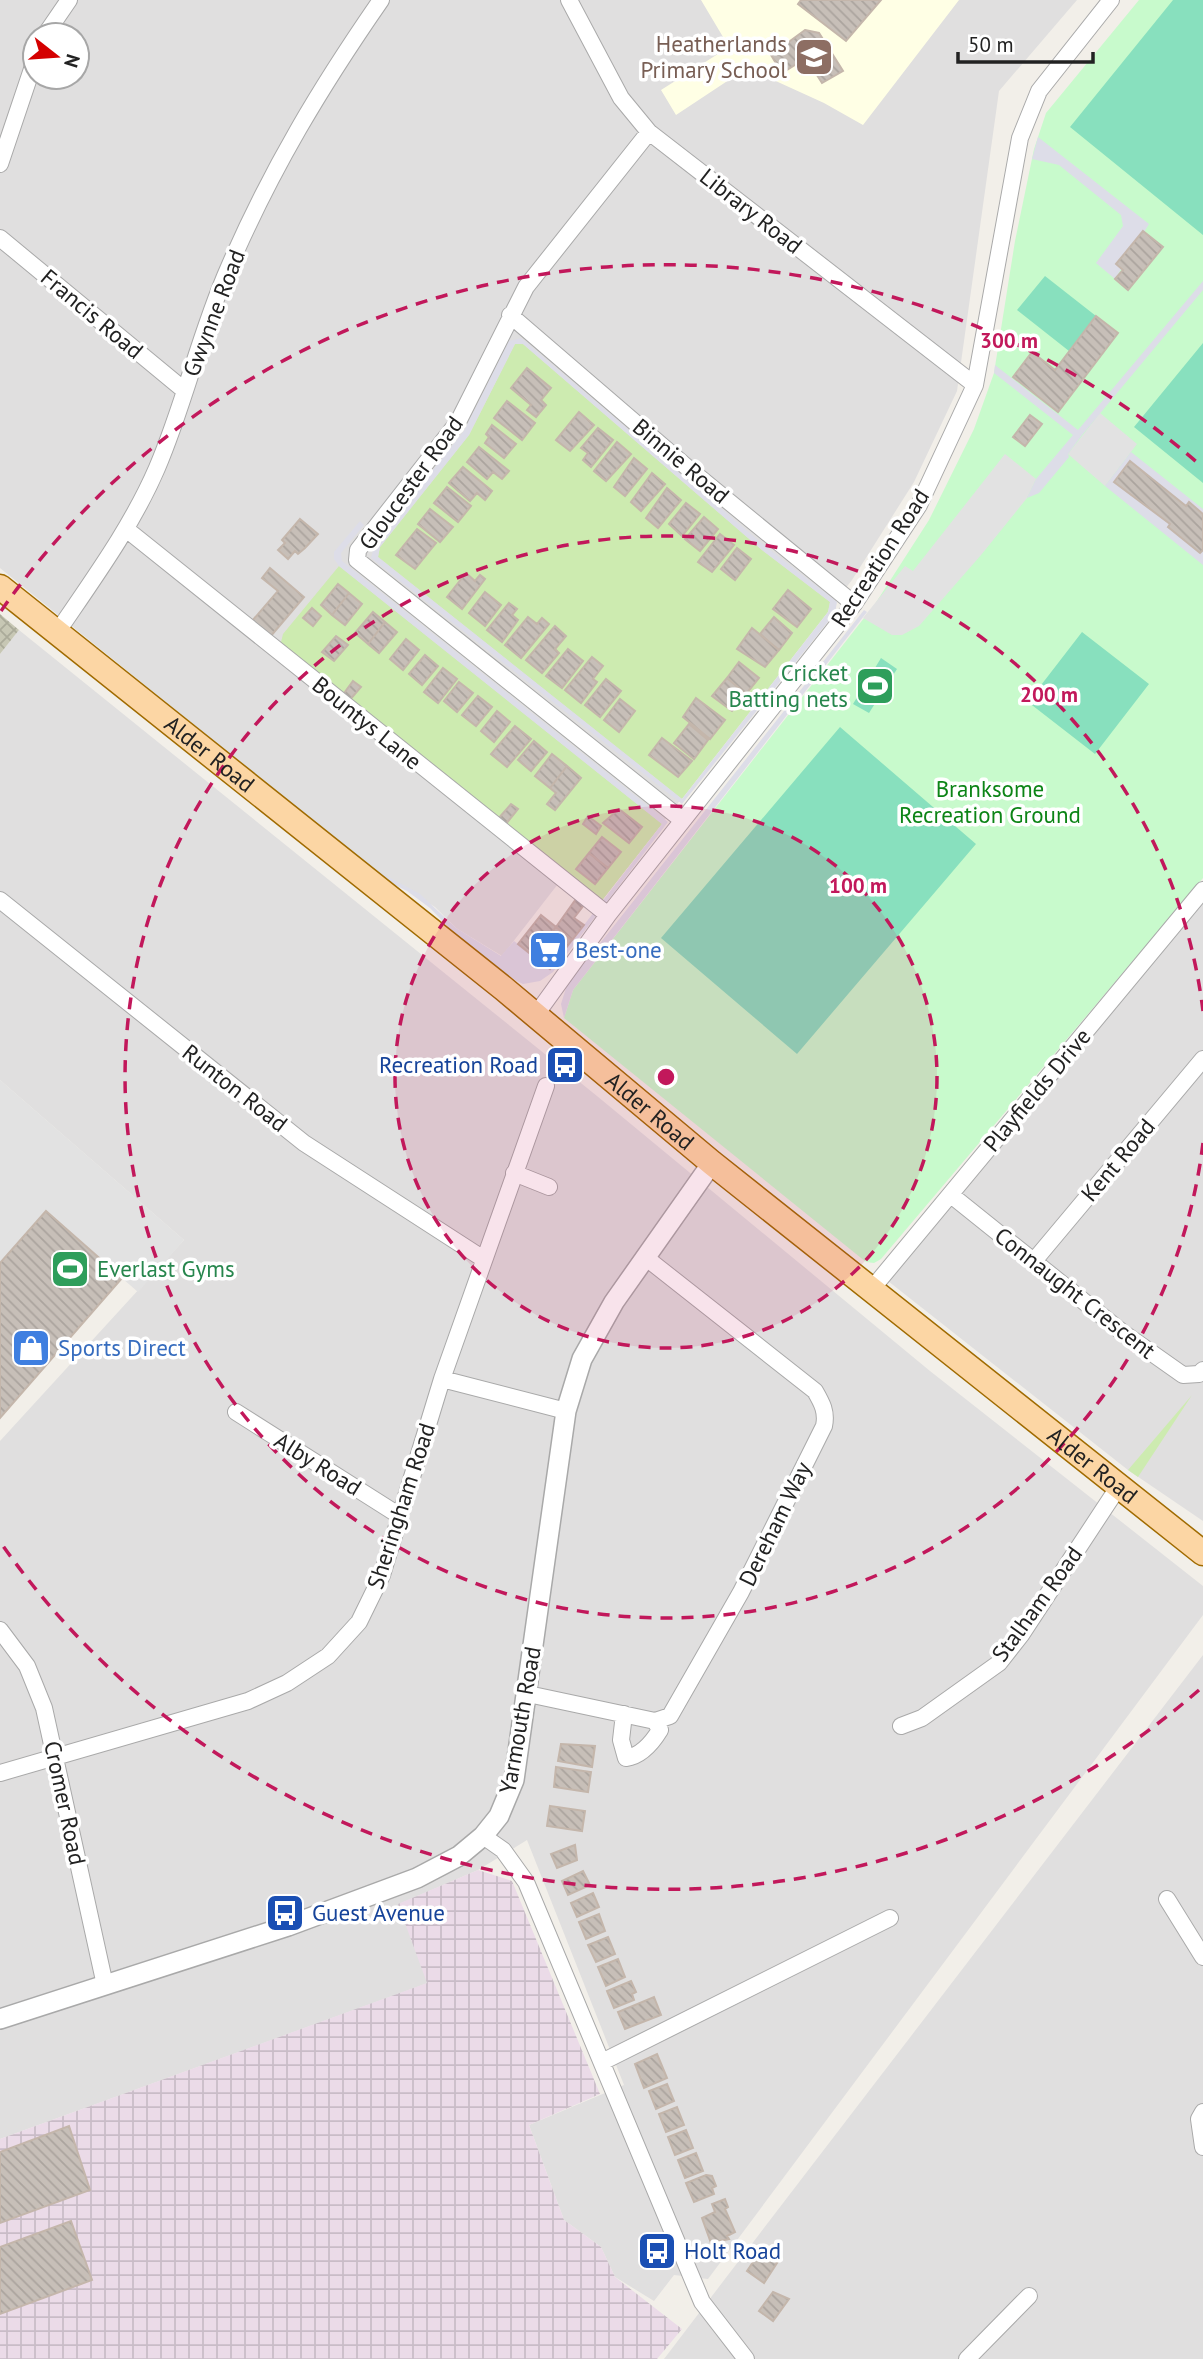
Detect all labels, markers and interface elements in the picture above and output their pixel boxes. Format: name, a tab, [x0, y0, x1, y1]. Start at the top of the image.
north arrow	[21, 21, 91, 91]
scale bar	[958, 21, 1093, 65]
place label: Heatherlands Primary School	[640, 29, 787, 84]
text: 50 m	[968, 31, 1014, 58]
school or university icon: Heatherlands Primary School	[793, 36, 835, 78]
text: N	[59, 51, 86, 70]
street label: Library Road	[694, 162, 808, 260]
street label: Gwynne Road	[176, 245, 251, 380]
street label: Francis Road	[35, 262, 149, 365]
text: 300 m	[980, 327, 1038, 354]
street label: Gloucester Road	[352, 410, 469, 555]
street label: Binnie Road	[627, 412, 736, 509]
street label: Recreation Road	[824, 483, 935, 632]
place label: Cricket Batting nets	[729, 658, 848, 713]
sports icon: Cricket Batting nets	[854, 665, 896, 707]
street label: Bountys Lane	[307, 670, 428, 775]
text: 200 m	[1020, 681, 1078, 708]
street label: Alder Road	[159, 709, 261, 798]
park label: Branksome Recreation Ground	[899, 774, 1081, 829]
text: 100 m	[829, 872, 887, 899]
supermarket icon: Best-one	[527, 929, 569, 971]
place label: Best-one	[575, 935, 662, 964]
street label: Playfields Drive	[977, 1022, 1097, 1157]
street label: Runton Road	[177, 1037, 294, 1138]
bus stop icon: Recreation Road	[544, 1044, 586, 1086]
place label: Recreation Road	[379, 1050, 538, 1079]
street label: Alder Road	[600, 1065, 701, 1156]
centre of rings	[654, 1065, 678, 1089]
street label: Kent Road	[1074, 1112, 1161, 1207]
street label: Connaught Crescent	[989, 1221, 1162, 1365]
sports icon: Everlast Gyms	[49, 1248, 91, 1290]
place label: Everlast Gyms	[97, 1254, 235, 1283]
shop icon: Sports Direct	[10, 1327, 52, 1369]
place label: Sports Direct	[58, 1333, 186, 1362]
street label: Sheringham Road	[360, 1419, 441, 1593]
street label: Alder Road	[1042, 1420, 1144, 1510]
street label: Alby Road	[269, 1426, 367, 1502]
street label: Dereham Way	[732, 1457, 817, 1591]
street label: Stalham Road	[985, 1540, 1088, 1667]
street label: Yarmouth Road	[492, 1644, 547, 1796]
street label: Cromer Road	[38, 1738, 93, 1867]
bus stop icon: Guest Avenue	[264, 1892, 306, 1934]
place label: Guest Avenue	[312, 1898, 445, 1927]
bus stop icon: Holt Road	[636, 2230, 678, 2272]
place label: Holt Road	[684, 2236, 781, 2265]

